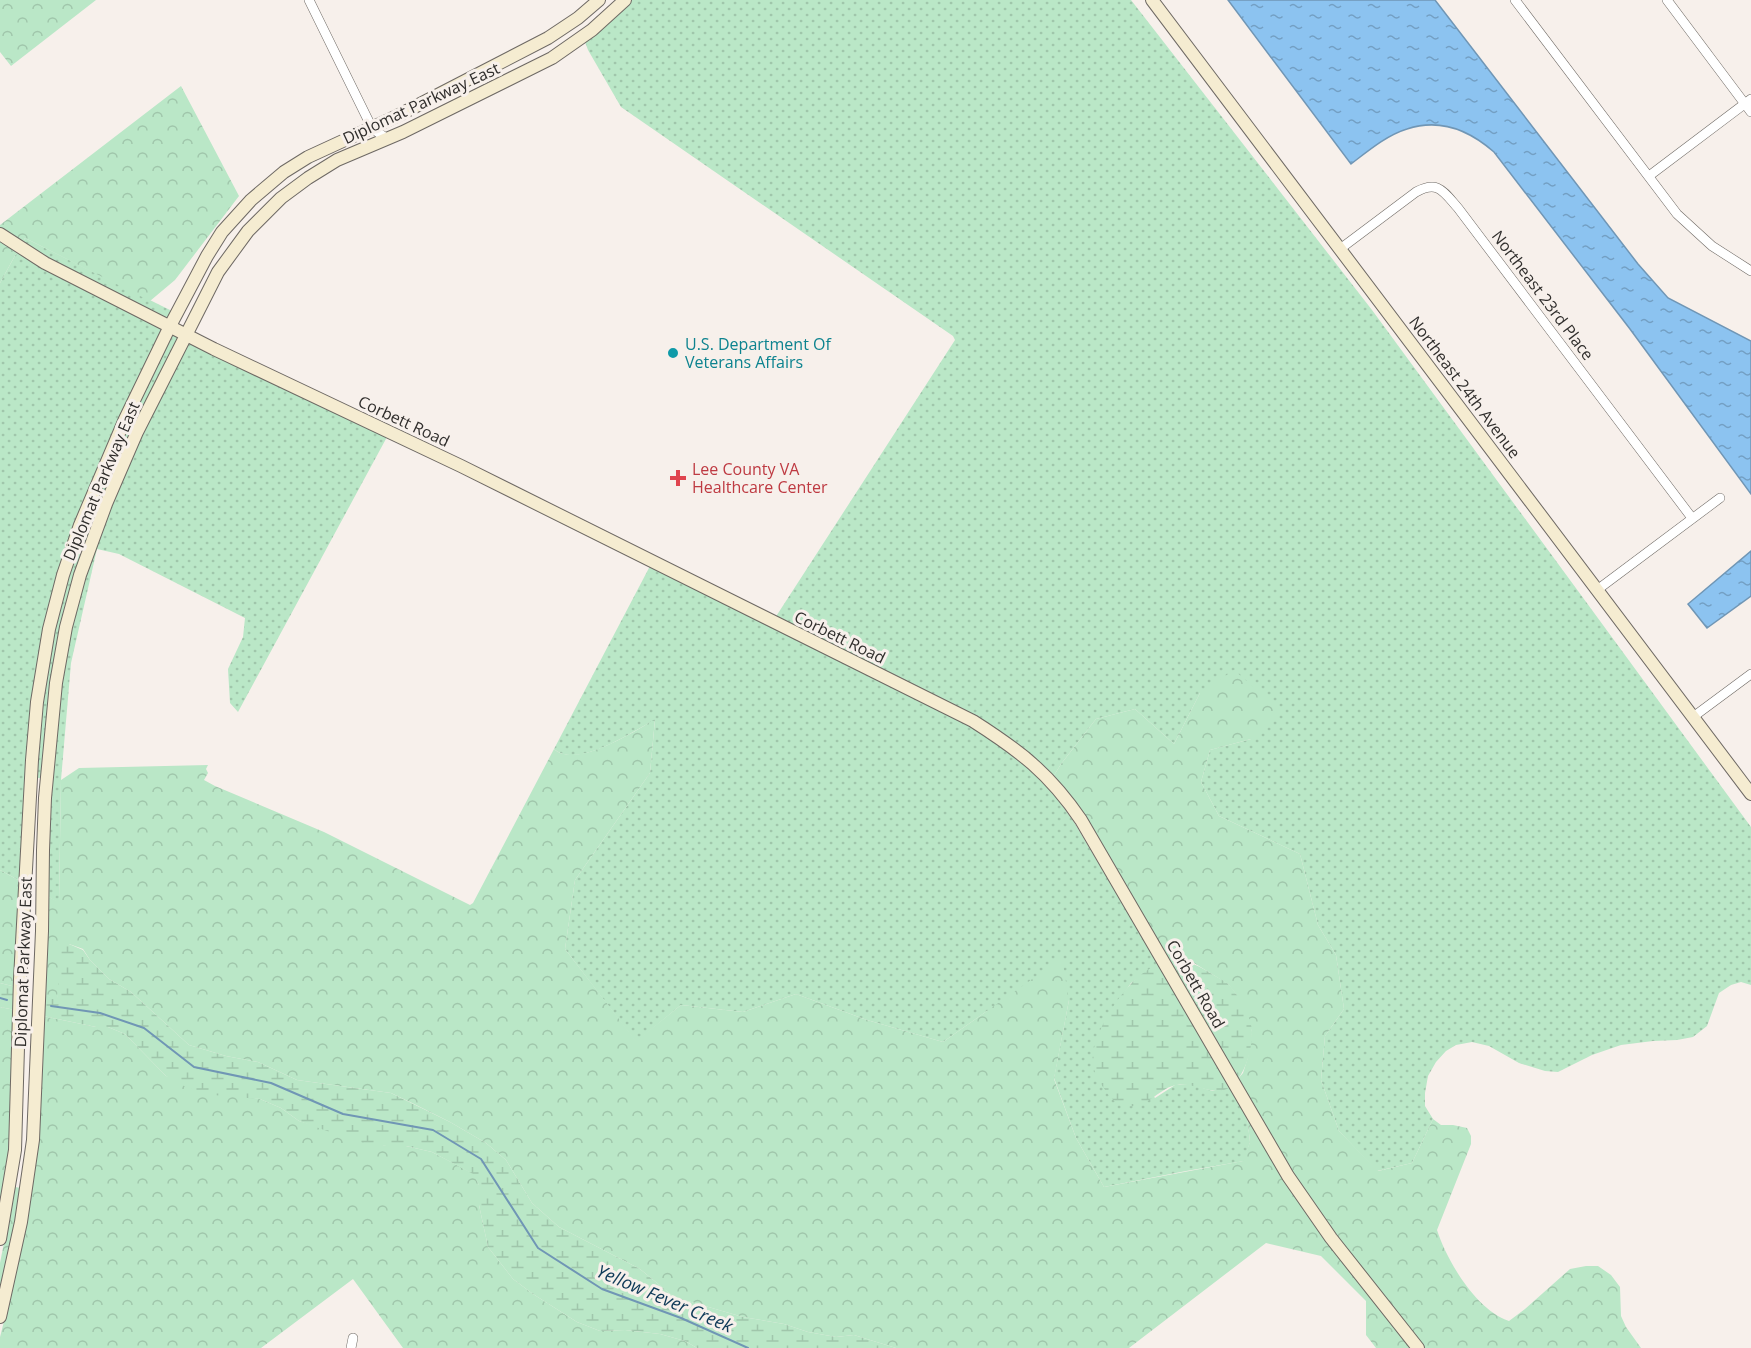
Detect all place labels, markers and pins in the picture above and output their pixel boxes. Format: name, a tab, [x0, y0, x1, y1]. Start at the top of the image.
place label: U.S. Department Of Veterans Affairs	[685, 333, 832, 373]
marker: U.S. Department Of Veterans Affairs	[666, 346, 680, 360]
place label: Lee County VA Healthcare Center	[692, 458, 828, 498]
marker: Lee County VA Healthcare Center	[669, 469, 687, 487]

